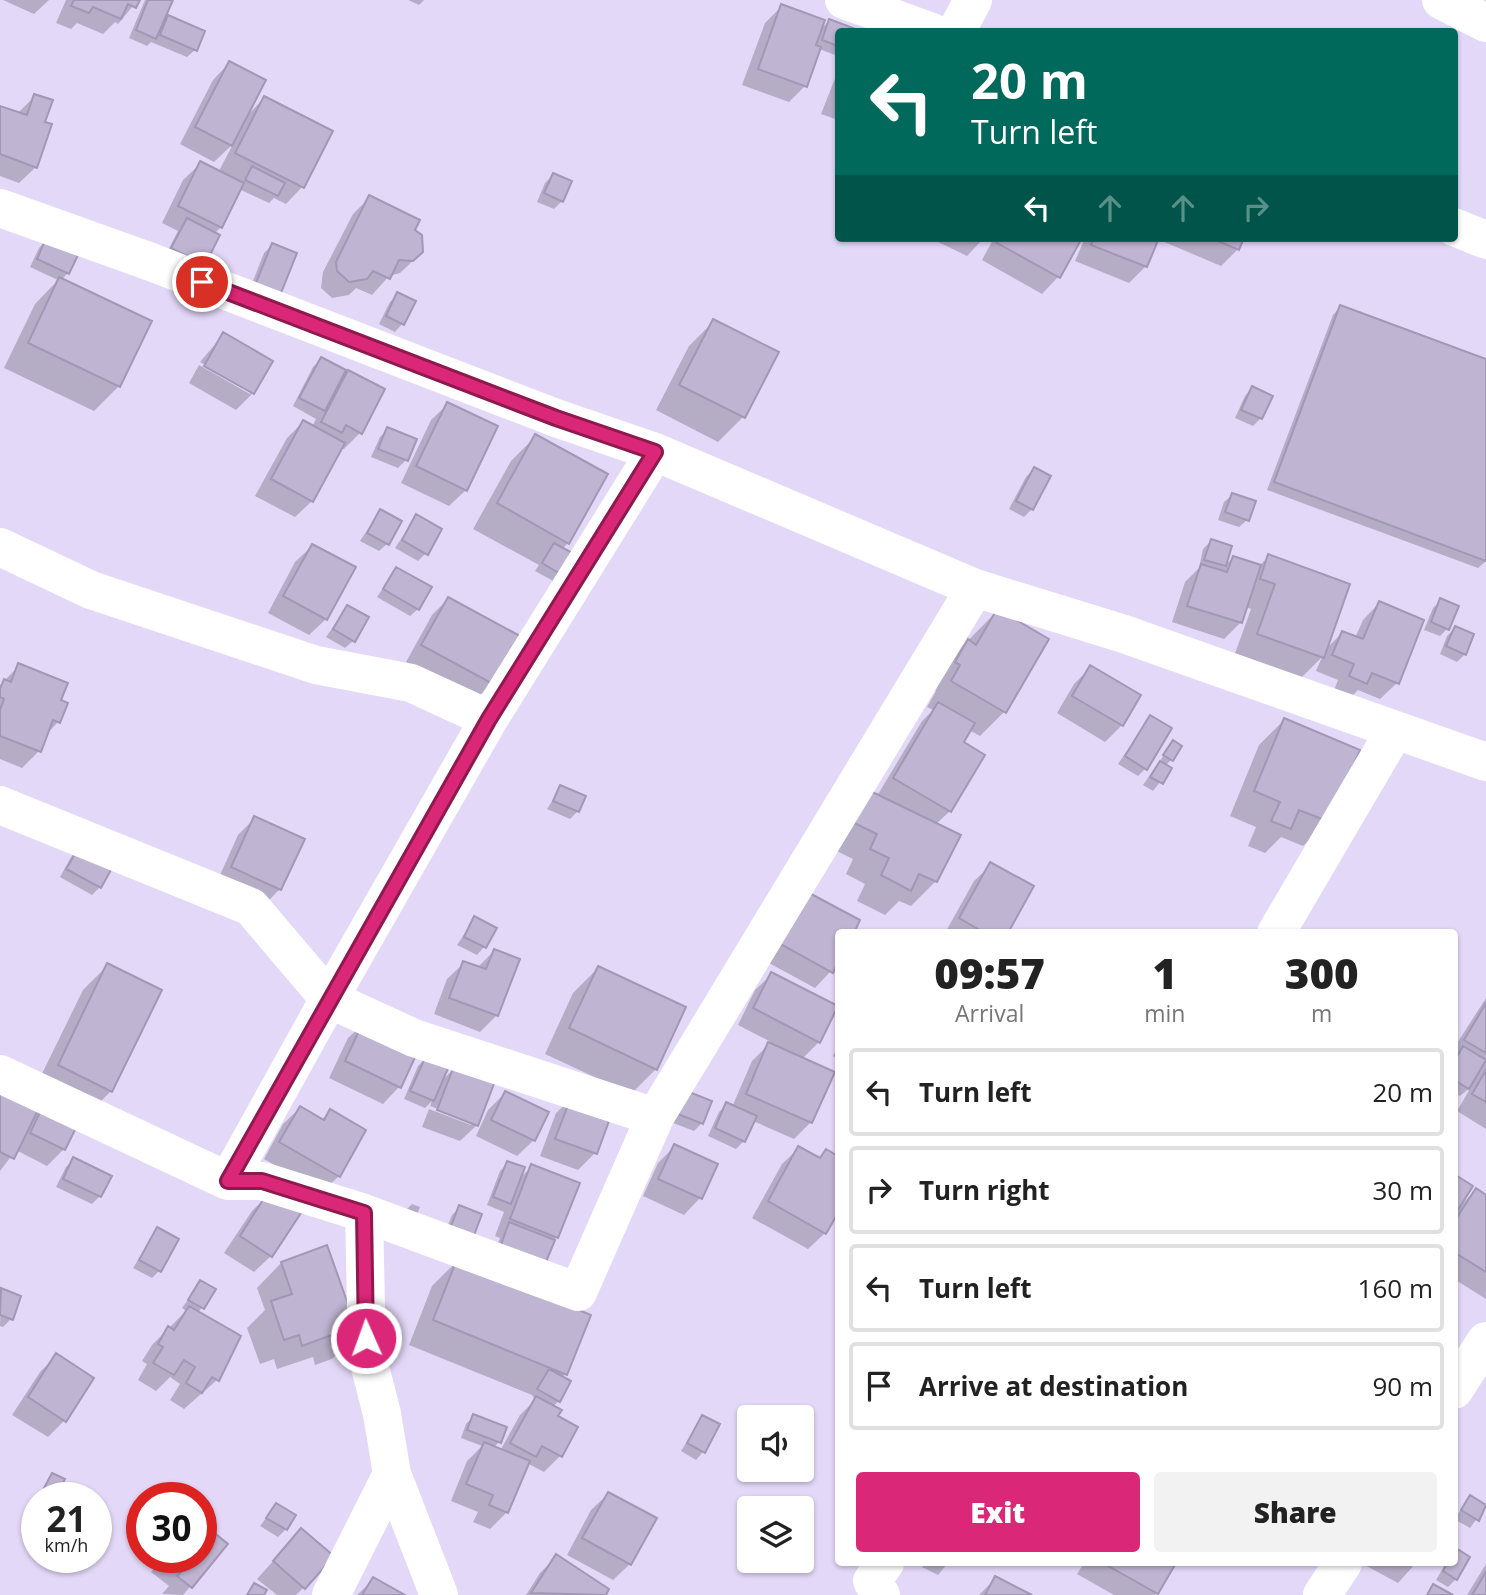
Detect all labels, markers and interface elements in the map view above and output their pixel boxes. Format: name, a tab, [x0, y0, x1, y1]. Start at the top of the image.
text: 20 m	[971, 47, 1088, 113]
icon: left	[856, 56, 947, 147]
text: Turn left	[971, 110, 1097, 153]
icon: left	[1018, 189, 1056, 227]
icon: ahead	[1091, 189, 1129, 227]
icon: ahead	[1164, 189, 1202, 227]
icon: right	[1237, 189, 1275, 227]
pin	[172, 252, 232, 312]
icon: arrive	[183, 263, 221, 301]
text: 09:57	[934, 944, 1045, 1001]
text: 1	[1153, 944, 1177, 1001]
text: 300	[1285, 944, 1359, 1001]
text: Arrival	[955, 997, 1024, 1029]
text: min	[1144, 997, 1185, 1029]
text: m	[1311, 997, 1332, 1029]
icon: left	[860, 1073, 898, 1111]
text: Turn left	[919, 1074, 1031, 1110]
text: 20 m	[1372, 1074, 1433, 1110]
icon: right	[860, 1171, 898, 1209]
text: Turn right	[919, 1172, 1050, 1208]
text: 30 m	[1372, 1172, 1433, 1208]
icon: left	[860, 1269, 898, 1307]
text: Turn left	[919, 1270, 1031, 1306]
text: 160 m	[1358, 1270, 1433, 1306]
position arrow	[329, 1301, 403, 1375]
icon: arrive	[860, 1367, 898, 1405]
text: Arrive at destination	[919, 1368, 1188, 1404]
text: 90 m	[1372, 1368, 1433, 1404]
map controls	[737, 1405, 814, 1573]
button: sound	[737, 1405, 814, 1482]
button: Exit	[856, 1472, 1140, 1552]
button: Share	[1154, 1472, 1437, 1552]
speed limit sign: 30	[126, 1482, 217, 1573]
text: 21	[46, 1495, 87, 1542]
button: layers	[737, 1496, 814, 1573]
text: km/h	[45, 1533, 88, 1557]

